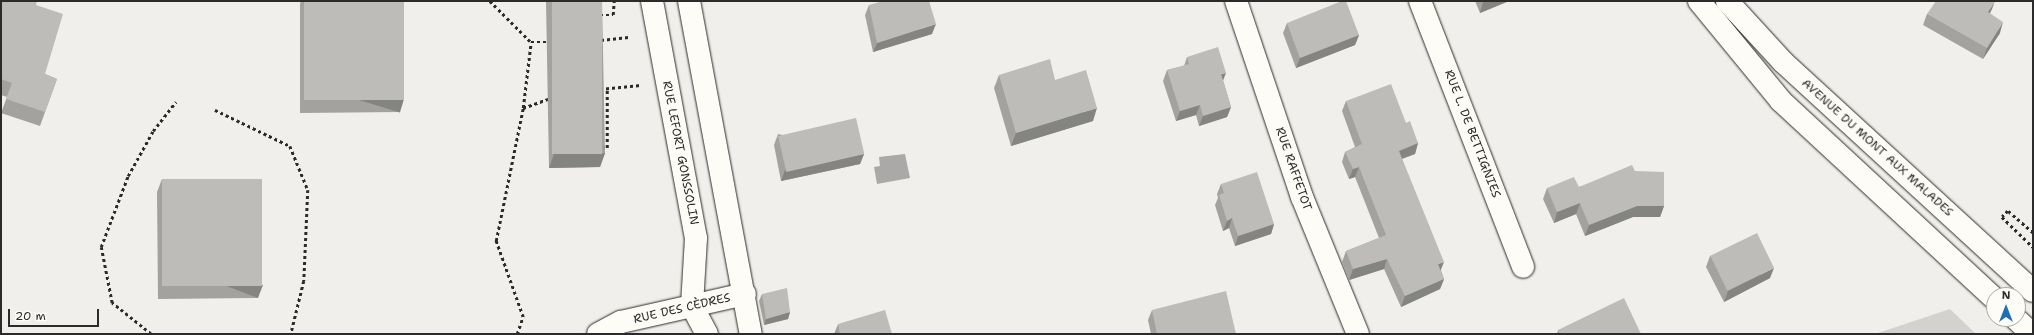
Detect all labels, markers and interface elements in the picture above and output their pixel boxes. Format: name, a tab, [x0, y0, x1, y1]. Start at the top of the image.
street label: RUE L. DE BETTIGNIES	[1441, 68, 1503, 200]
street label: AVENUE DU MONT AUX MALADES	[1798, 76, 1956, 220]
street label: RUE LEFORT GONSSOLIN	[659, 80, 701, 226]
street label: RUE RAFFETOT	[1272, 125, 1314, 213]
north arrow	[1986, 287, 2026, 327]
text: N	[2002, 288, 2010, 303]
street label: RUE DES CÈDRES	[632, 291, 732, 327]
scale bar	[10, 301, 101, 327]
text: 20 m	[15, 308, 46, 324]

